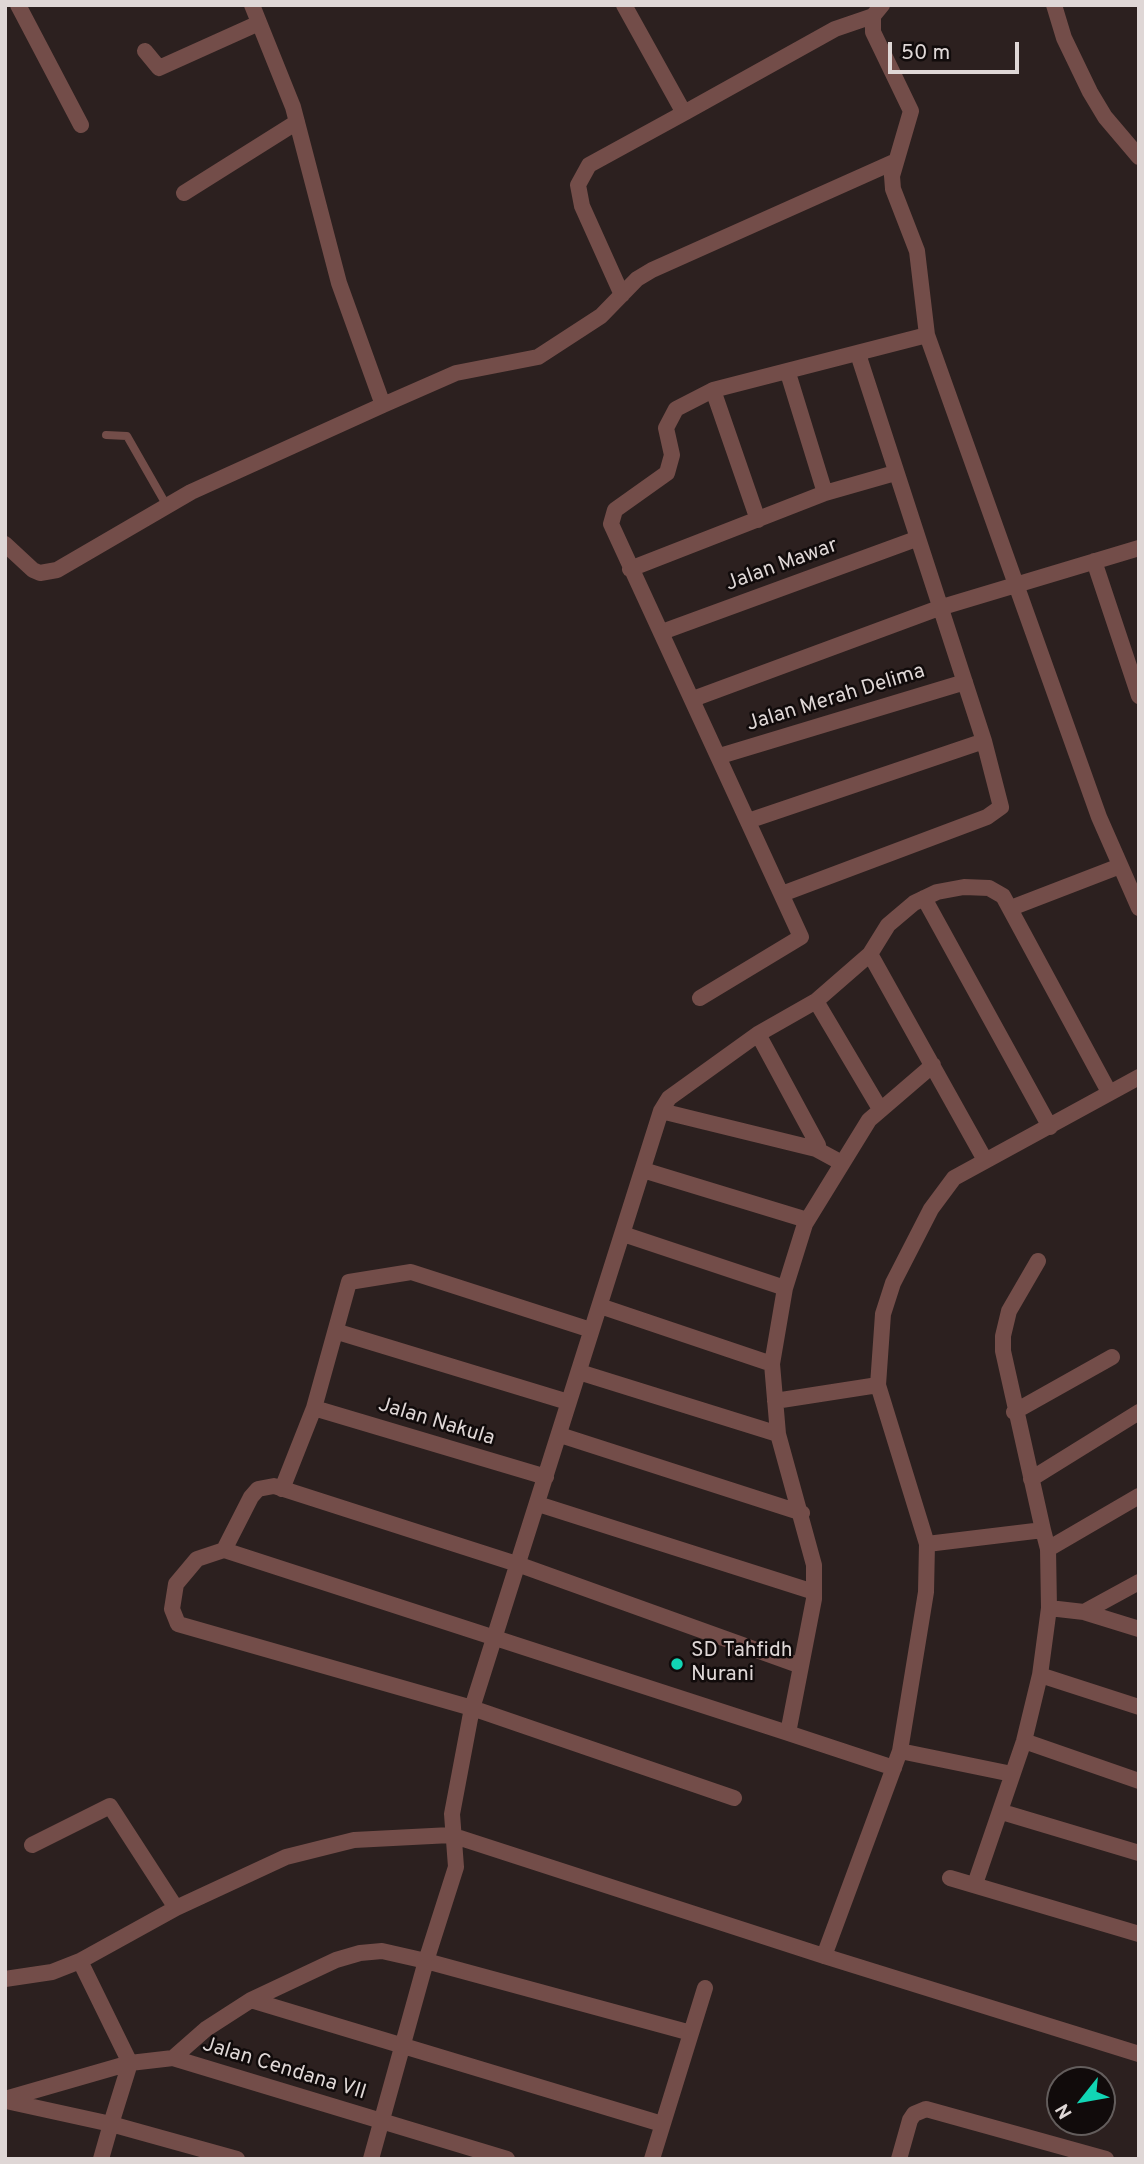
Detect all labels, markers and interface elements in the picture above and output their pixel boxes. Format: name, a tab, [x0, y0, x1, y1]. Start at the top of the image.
scale bar	[892, 28, 1023, 72]
text: 50 m	[901, 40, 950, 67]
street label: Jalan Mawar	[722, 534, 842, 598]
street label: Jalan Merah Delima	[744, 660, 928, 738]
street label: Jalan Nakula	[375, 1393, 497, 1453]
place label: SD Tahfidh Nurani	[691, 1639, 793, 1689]
marker: SD Tahfidh Nurani	[669, 1656, 685, 1672]
street label: Jalan Cendana VII	[199, 2033, 369, 2107]
north arrow	[1046, 2066, 1116, 2136]
text: N	[1051, 2099, 1079, 2123]

